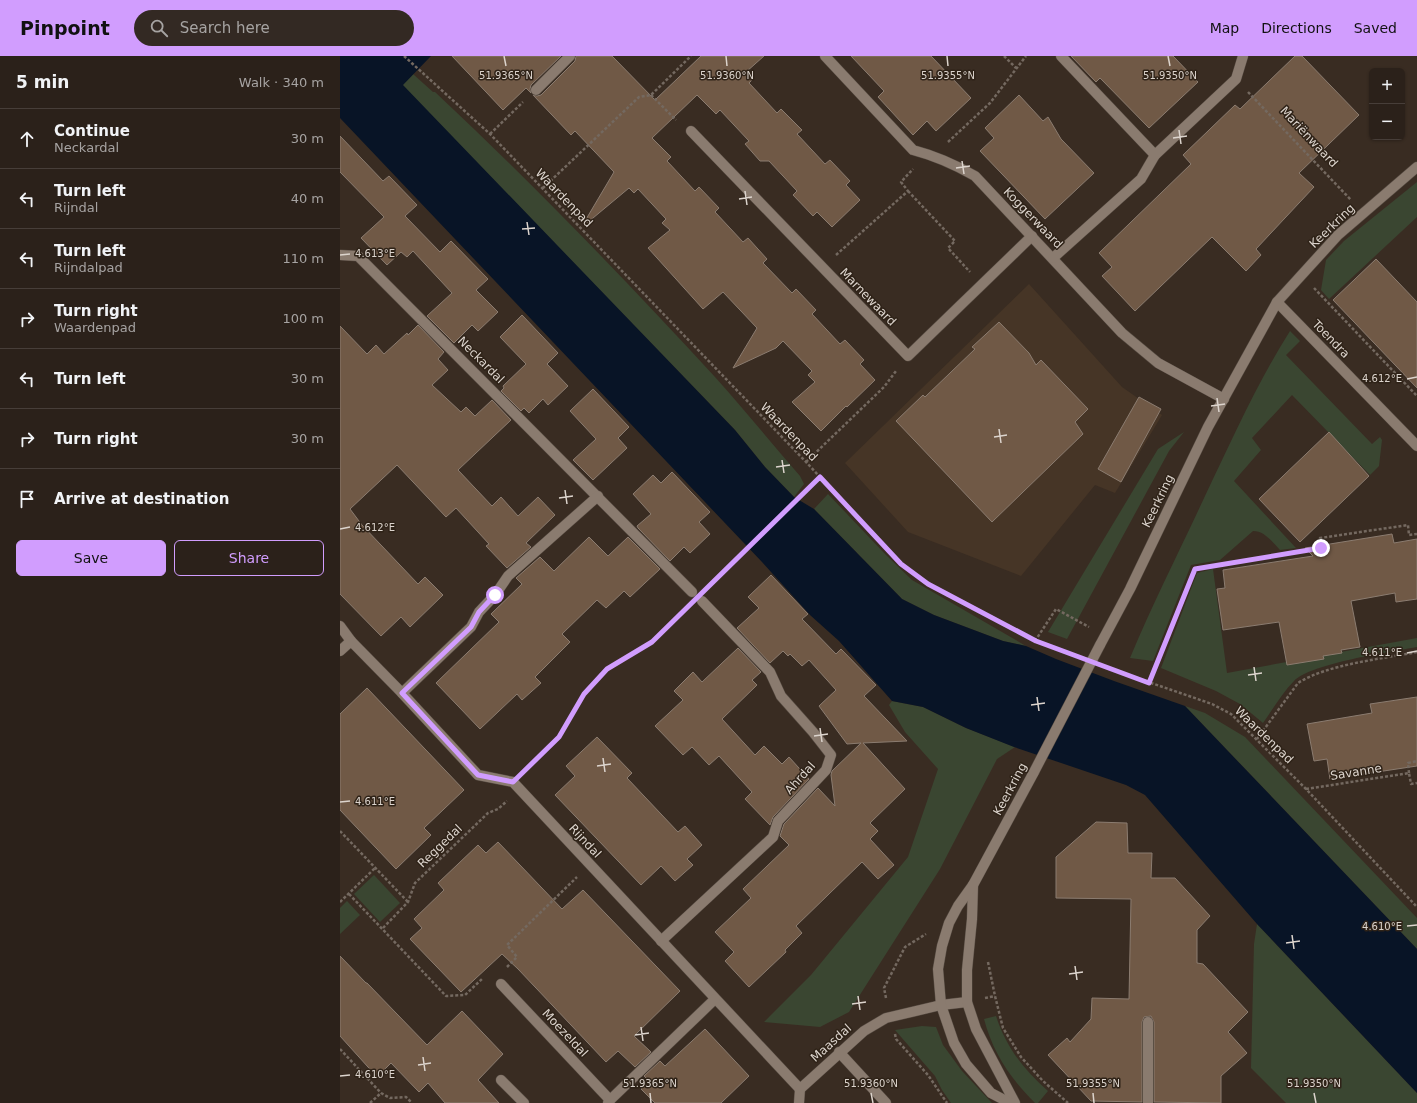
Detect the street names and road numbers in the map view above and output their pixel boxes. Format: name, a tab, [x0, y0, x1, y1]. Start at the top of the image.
street label: Mariënwaard	[1277, 104, 1341, 170]
street label: Waardenpad	[533, 166, 595, 230]
street label: Koggerwaard	[1001, 185, 1065, 251]
street label: Keerkring	[1306, 201, 1358, 251]
street label: Marnewaard	[837, 265, 899, 329]
street label: Toendra	[1309, 316, 1353, 361]
street label: Neckardal	[455, 334, 507, 386]
street label: Waardenpad	[758, 400, 820, 464]
street label: Keerkring	[1139, 472, 1177, 530]
street label: Waardenpad	[1232, 704, 1296, 766]
street label: Ahrdal	[782, 759, 818, 797]
street label: Keerkring	[990, 760, 1030, 818]
street label: Savanne	[1329, 761, 1383, 783]
street label: Reggedal	[415, 821, 465, 871]
street label: Rijndal	[566, 821, 604, 861]
street label: Moezeldal	[539, 1006, 591, 1060]
street label: Maasdal	[808, 1021, 854, 1065]

